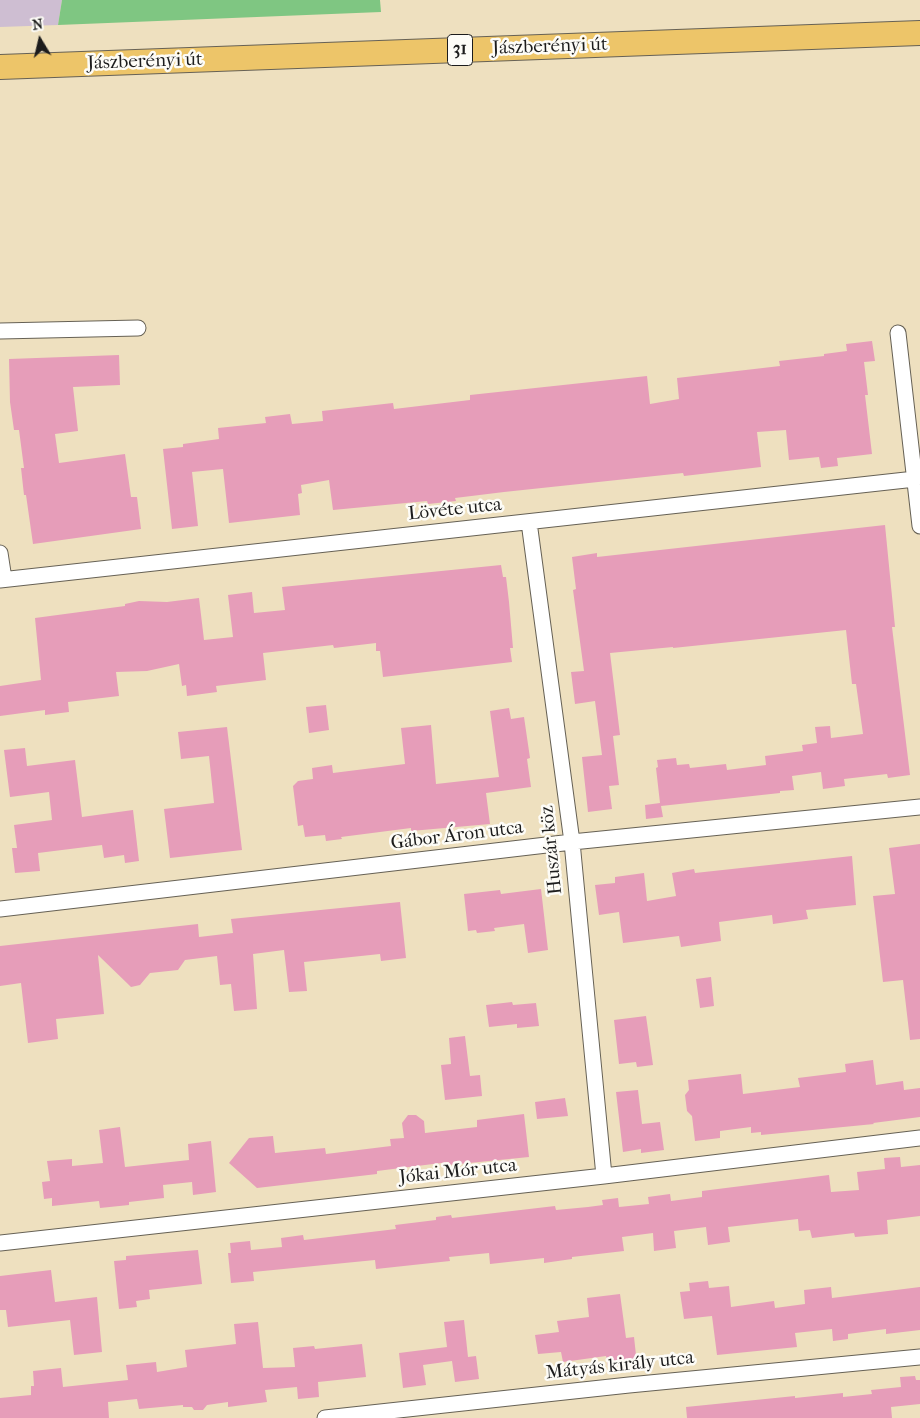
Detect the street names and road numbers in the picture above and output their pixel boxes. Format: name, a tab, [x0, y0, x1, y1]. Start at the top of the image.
road number: 31	[448, 34, 472, 66]
street label: Jászberényi út	[492, 34, 608, 60]
street label: Jászberényi út	[87, 49, 203, 75]
street label: Lövéte utca	[407, 494, 503, 526]
street label: Huszár köz	[536, 804, 568, 896]
street label: Gábor Áron utca	[389, 817, 525, 855]
street label: Jókai Mór utca	[398, 1155, 518, 1189]
street label: Mátyás király utca	[545, 1347, 695, 1385]

